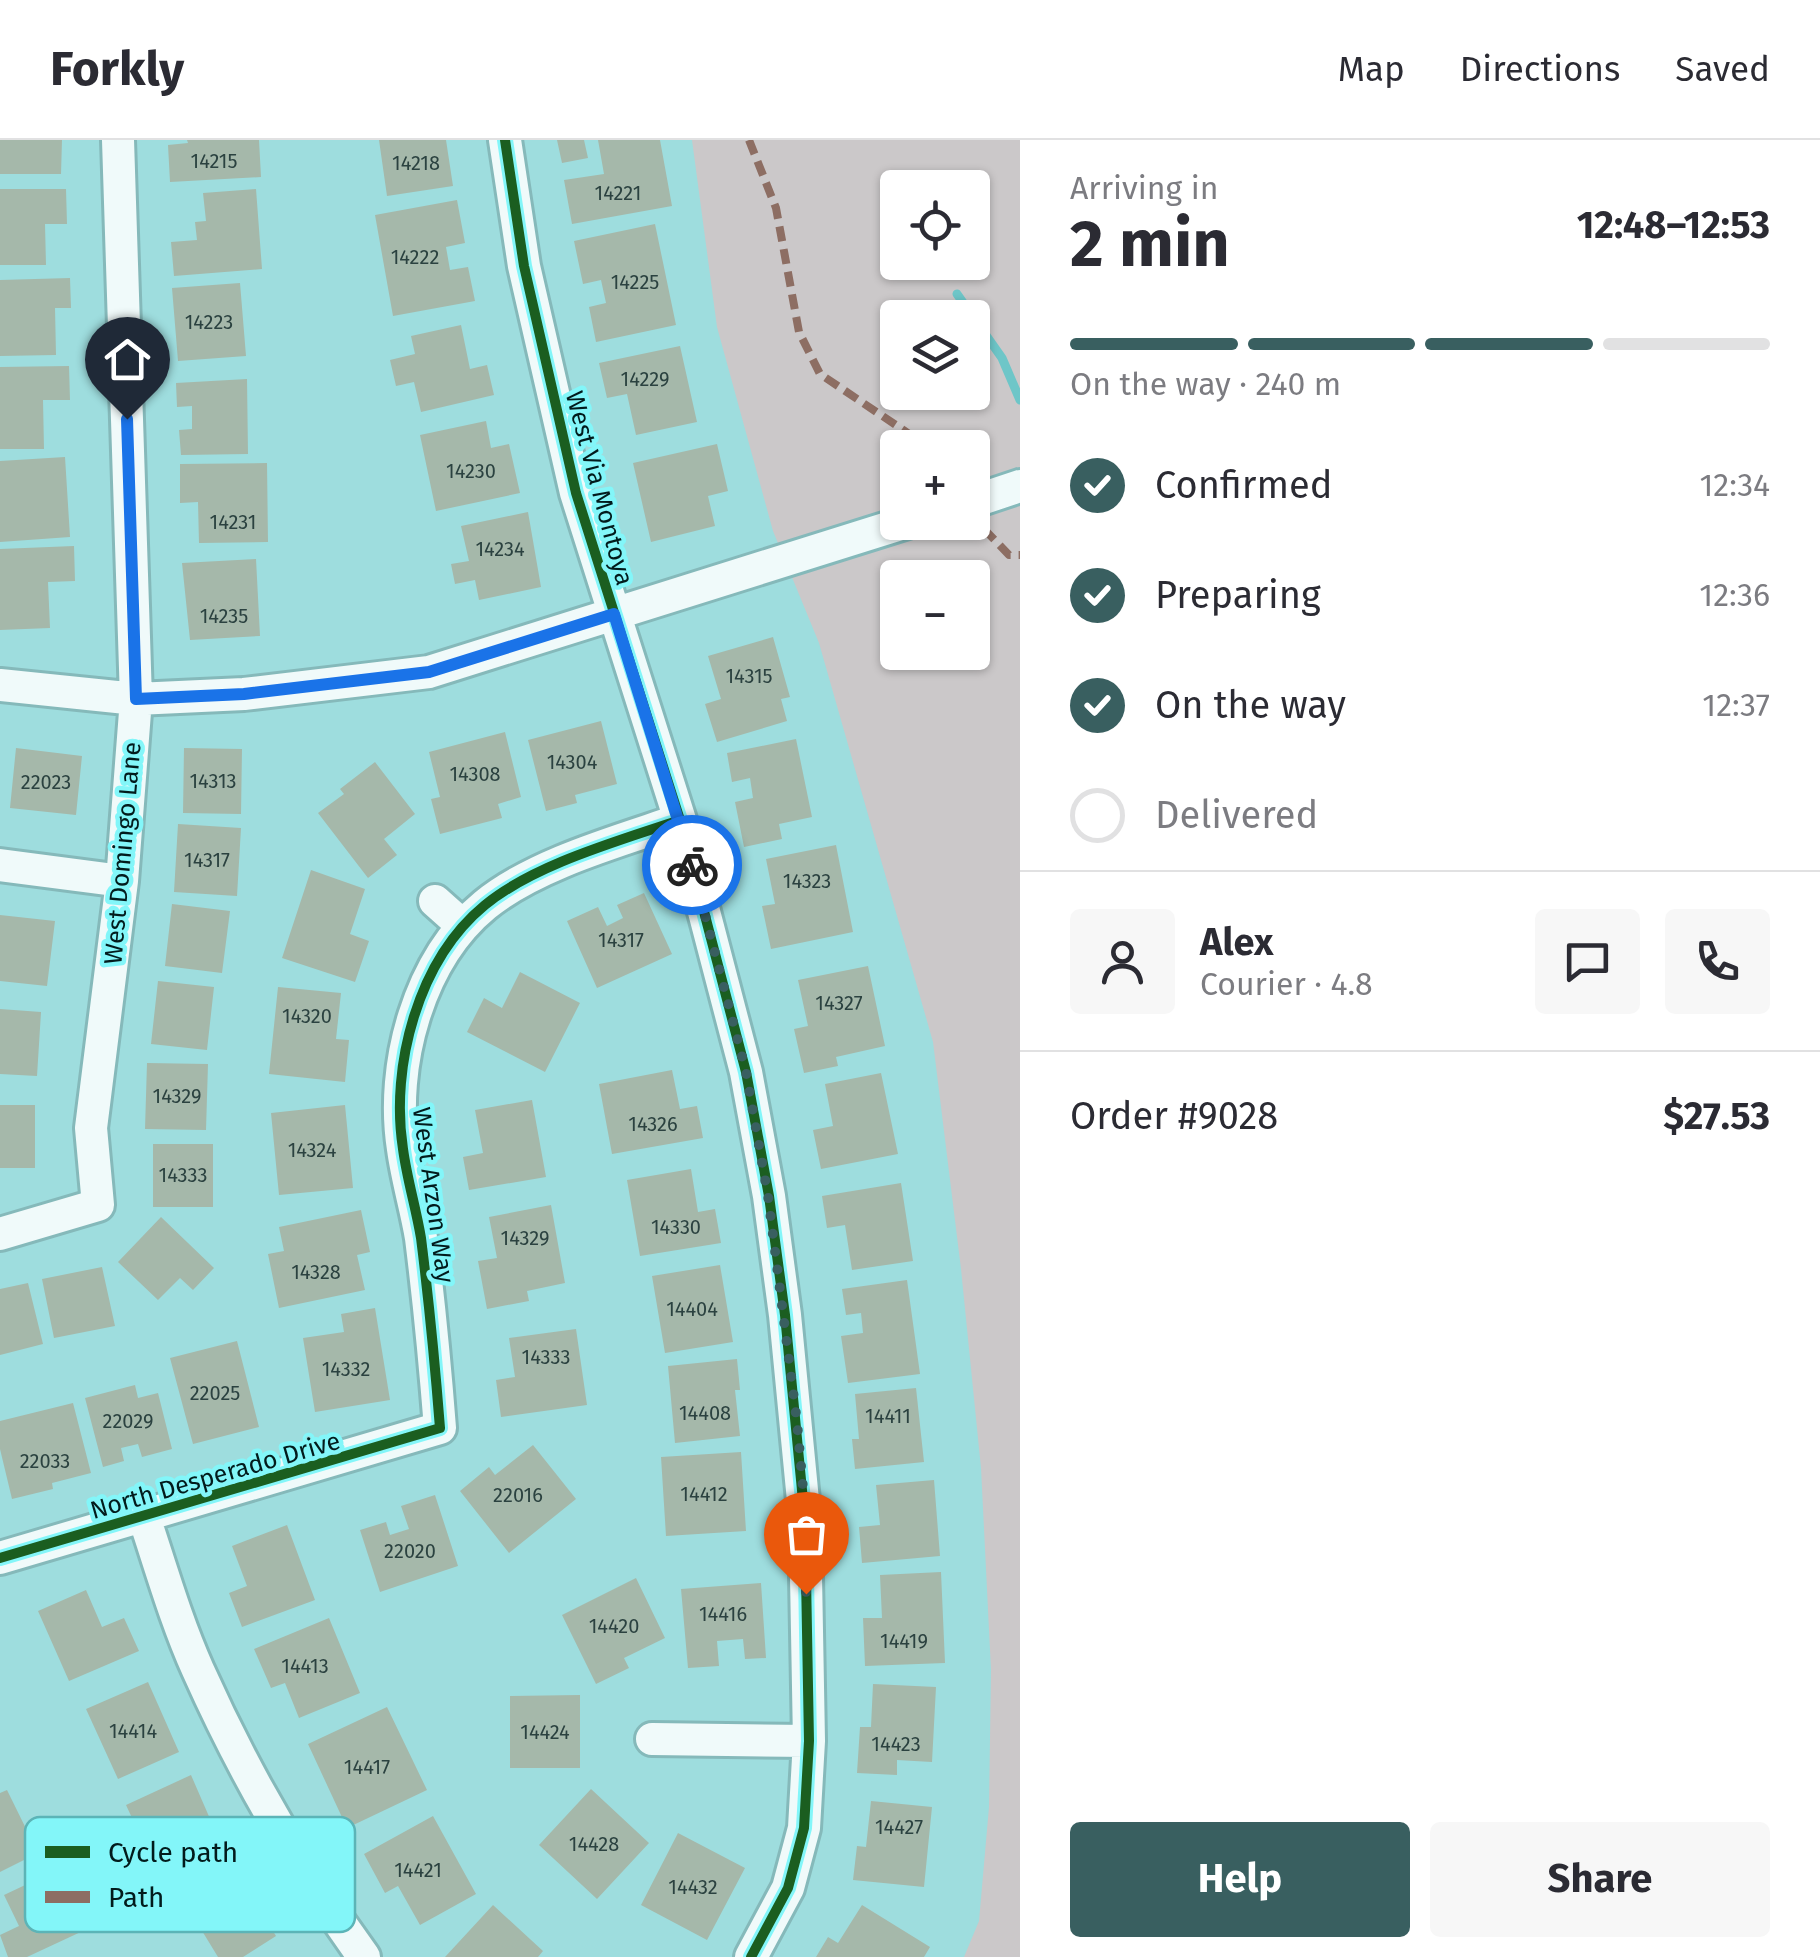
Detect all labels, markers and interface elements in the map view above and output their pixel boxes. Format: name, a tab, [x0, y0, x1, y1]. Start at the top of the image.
text: Forkly	[50, 40, 184, 98]
text: Map	[1338, 48, 1405, 90]
text: Directions	[1460, 48, 1620, 90]
text: Saved	[1675, 48, 1770, 90]
house number: 14215	[191, 149, 237, 173]
house number: 14218	[392, 151, 440, 175]
text: Arriving in	[1070, 169, 1218, 207]
map controls	[880, 170, 990, 670]
button: locate	[880, 170, 990, 280]
house number: 14221	[595, 181, 641, 205]
text: 12:48–12:53	[1577, 202, 1770, 248]
text: 2 min	[1070, 205, 1230, 283]
house number: 14222	[391, 245, 439, 269]
house number: 14225	[611, 270, 659, 294]
button: layers	[880, 300, 990, 410]
house number: 14223	[185, 310, 233, 334]
pin	[85, 317, 170, 420]
icon: home	[100, 332, 155, 387]
text: On the way · 240 m	[1070, 365, 1341, 403]
house number: 14229	[621, 367, 670, 391]
street label: West Via Montoya	[559, 388, 639, 589]
button: +	[880, 430, 990, 540]
icon: check	[1070, 458, 1125, 513]
house number: 14230	[446, 459, 496, 483]
text: Confirmed	[1155, 462, 1333, 508]
text: 12:34	[1700, 466, 1770, 504]
house number: 14231	[210, 510, 256, 534]
house number: 14234	[475, 537, 525, 561]
button: −	[880, 560, 990, 670]
icon: check	[1070, 568, 1125, 623]
text: Preparing	[1155, 572, 1321, 618]
text: 12:36	[1699, 576, 1770, 614]
house number: 14235	[200, 604, 248, 628]
house number: 14315	[725, 664, 773, 688]
icon: check	[1070, 678, 1125, 733]
text: On the way	[1155, 682, 1346, 728]
text: 12:37	[1702, 686, 1770, 724]
street label: West Domingo Lane	[98, 741, 148, 966]
house number: 14304	[547, 750, 598, 774]
house number: 14308	[449, 762, 501, 786]
house number: 14313	[189, 769, 237, 793]
house number: 22023	[21, 770, 71, 794]
text: Delivered	[1155, 792, 1318, 838]
courier	[642, 815, 742, 915]
icon: bike	[665, 838, 720, 893]
house number: 14317	[184, 848, 230, 872]
house number: 14323	[783, 869, 831, 893]
button: person	[1070, 909, 1175, 1014]
button: chat	[1535, 909, 1640, 1014]
button: phone	[1665, 909, 1770, 1014]
text: Alex	[1200, 919, 1273, 965]
house number: 14317	[598, 928, 644, 952]
text: Courier · 4.8	[1200, 965, 1373, 1003]
house number: 14327	[815, 991, 863, 1015]
house number: 14320	[282, 1004, 332, 1028]
house number: 14329	[153, 1084, 201, 1108]
text: Order #9028	[1070, 1093, 1278, 1139]
text: $27.53	[1663, 1093, 1770, 1139]
street label: West Arzon Way	[406, 1105, 460, 1286]
house number: 14326	[628, 1112, 678, 1136]
house number: 14324	[288, 1138, 337, 1162]
house number: 14333	[159, 1163, 207, 1187]
house number: 14330	[651, 1215, 701, 1239]
house number: 14329	[501, 1226, 549, 1250]
house number: 14328	[291, 1260, 341, 1284]
house number: 14404	[666, 1297, 718, 1321]
house number: 14333	[522, 1345, 570, 1369]
house number: 14332	[322, 1357, 370, 1381]
house number: 22025	[190, 1381, 240, 1405]
house number: 14408	[679, 1401, 731, 1425]
house number: 14411	[865, 1404, 911, 1428]
house number: 22029	[103, 1409, 153, 1433]
street label: North Desperado Drive	[87, 1426, 344, 1526]
house number: 22033	[20, 1449, 70, 1473]
house number: 14412	[680, 1482, 728, 1506]
house number: 22016	[493, 1483, 543, 1507]
pin	[764, 1492, 849, 1595]
icon: bag	[779, 1507, 834, 1562]
house number: 22020	[384, 1539, 436, 1563]
house number: 14416	[699, 1602, 747, 1626]
house number: 14420	[589, 1614, 639, 1638]
house number: 14419	[880, 1629, 928, 1653]
house number: 14413	[281, 1654, 329, 1678]
house number: 14414	[109, 1719, 157, 1743]
house number: 14424	[520, 1720, 570, 1744]
house number: 14423	[871, 1732, 921, 1756]
house number: 14417	[344, 1755, 390, 1779]
house number: 14427	[875, 1815, 923, 1839]
legend	[25, 1817, 355, 1932]
button: Help	[1070, 1822, 1410, 1937]
button: Share	[1430, 1822, 1770, 1937]
house number: 14428	[569, 1832, 619, 1856]
text: Cycle path	[108, 1836, 238, 1869]
house number: 14421	[394, 1858, 442, 1882]
house number: 14432	[668, 1875, 718, 1899]
text: Path	[108, 1881, 164, 1914]

